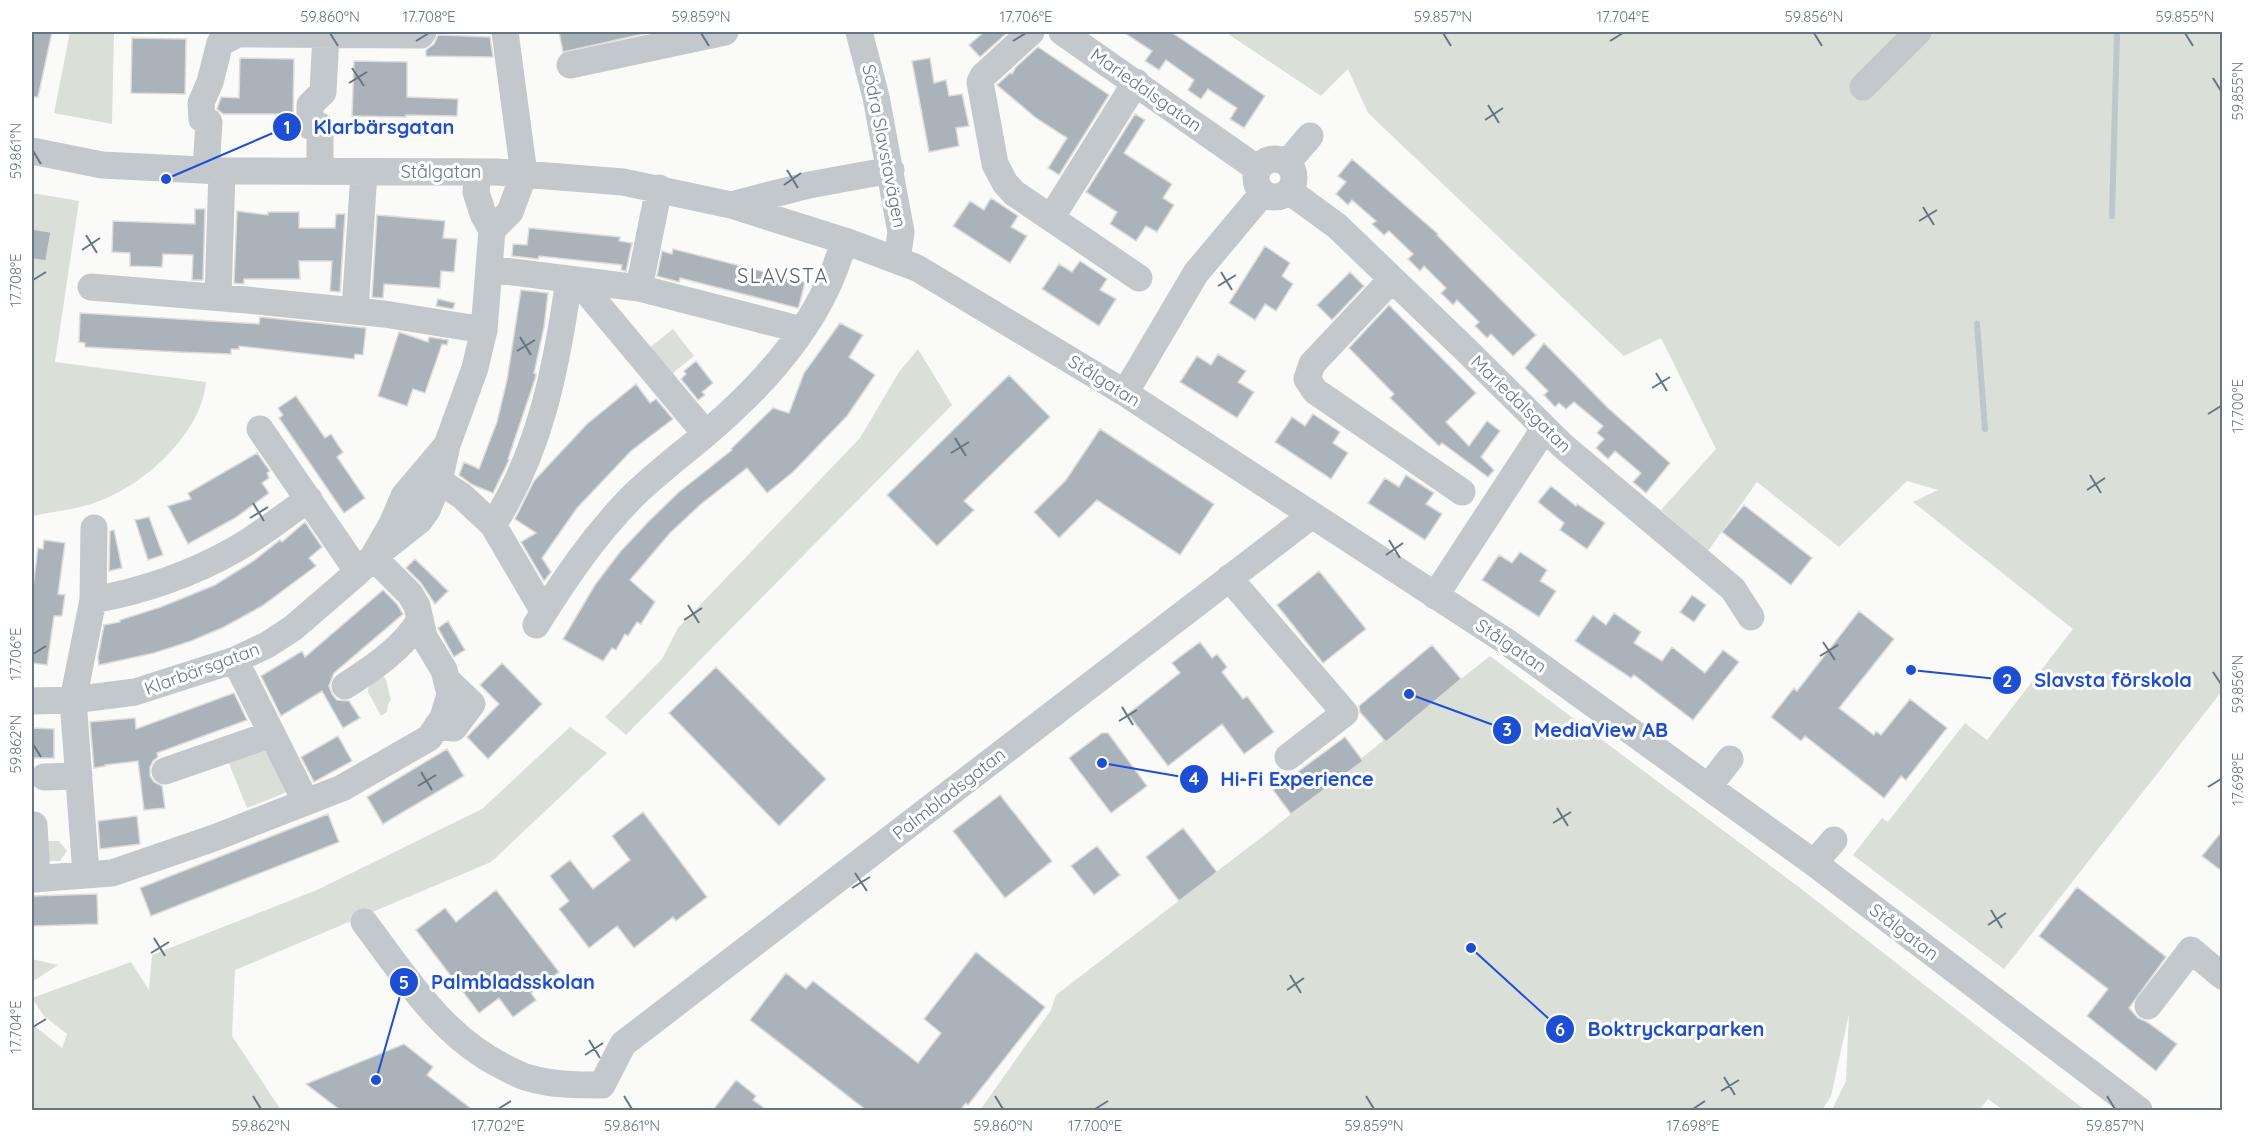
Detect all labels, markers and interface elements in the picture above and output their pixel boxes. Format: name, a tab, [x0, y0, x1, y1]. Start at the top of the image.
text: 59.860°N	[300, 7, 360, 26]
text: 17.708°E	[402, 7, 456, 26]
text: 59.859°N	[671, 7, 731, 26]
text: 17.706°E	[999, 7, 1053, 26]
text: 59.857°N	[1414, 7, 1472, 26]
text: 17.704°E	[1596, 7, 1650, 26]
text: 59.856°N	[1785, 7, 1843, 26]
text: 59.855°N	[2155, 7, 2215, 26]
street label: Mariedalsgatan	[1086, 43, 1206, 136]
text: 59.855°N	[2228, 61, 2247, 121]
street label: Södra Slavstavägen	[857, 62, 912, 230]
callout: Klarbärsgatan	[272, 108, 467, 146]
text: Klarbärsgatan	[313, 114, 455, 139]
text: 1	[283, 116, 291, 139]
text: 59.861°N	[6, 123, 25, 179]
street label: Stålgatan	[401, 160, 481, 183]
text: 17.708°E	[6, 253, 25, 307]
district label: SLAVSTA	[737, 263, 829, 288]
street label: Stålgatan	[1064, 349, 1145, 412]
street label: Mariedalsgatan	[1466, 350, 1576, 457]
text: 17.700°E	[2228, 379, 2247, 433]
street label: Stålgatan	[1471, 614, 1551, 678]
text: 17.706°E	[6, 627, 25, 681]
street label: Klarbärsgatan	[141, 637, 263, 700]
text: 59.856°N	[2228, 655, 2247, 713]
callout: Slavsta förskola	[1992, 661, 2204, 699]
text: Slavsta förskola	[2034, 667, 2192, 692]
text: 2	[2002, 669, 2012, 692]
callout: MediaView AB	[1492, 711, 1680, 749]
text: 59.862°N	[6, 714, 25, 774]
text: MediaView AB	[1534, 717, 1668, 742]
text: 3	[1502, 718, 1512, 741]
street label: Palmbladsgatan	[888, 742, 1010, 845]
text: 17.698°E	[2228, 752, 2247, 806]
callout: Hi-Fi Experience	[1179, 760, 1386, 798]
text: Hi-Fi Experience	[1220, 766, 1374, 791]
text: 4	[1189, 767, 1200, 790]
street label: Stålgatan	[1865, 898, 1943, 965]
callout: Palmbladsskolan	[389, 963, 607, 1001]
text: Palmbladsskolan	[431, 969, 595, 994]
text: 5	[399, 971, 409, 994]
text: 17.704°E	[6, 1000, 25, 1054]
callout: Boktryckarparken	[1545, 1010, 1776, 1048]
text: Boktryckarparken	[1588, 1016, 1764, 1041]
text: 6	[1555, 1018, 1565, 1041]
text: 59.862°N	[231, 1116, 291, 1135]
text: 17.702°E	[471, 1116, 525, 1135]
text: 59.861°N	[604, 1116, 660, 1135]
text: 59.860°N	[973, 1116, 1033, 1135]
text: 17.700°E	[1068, 1116, 1122, 1135]
text: 59.859°N	[1344, 1116, 1404, 1135]
text: 17.698°E	[1666, 1116, 1720, 1135]
text: 59.857°N	[2086, 1116, 2144, 1135]

